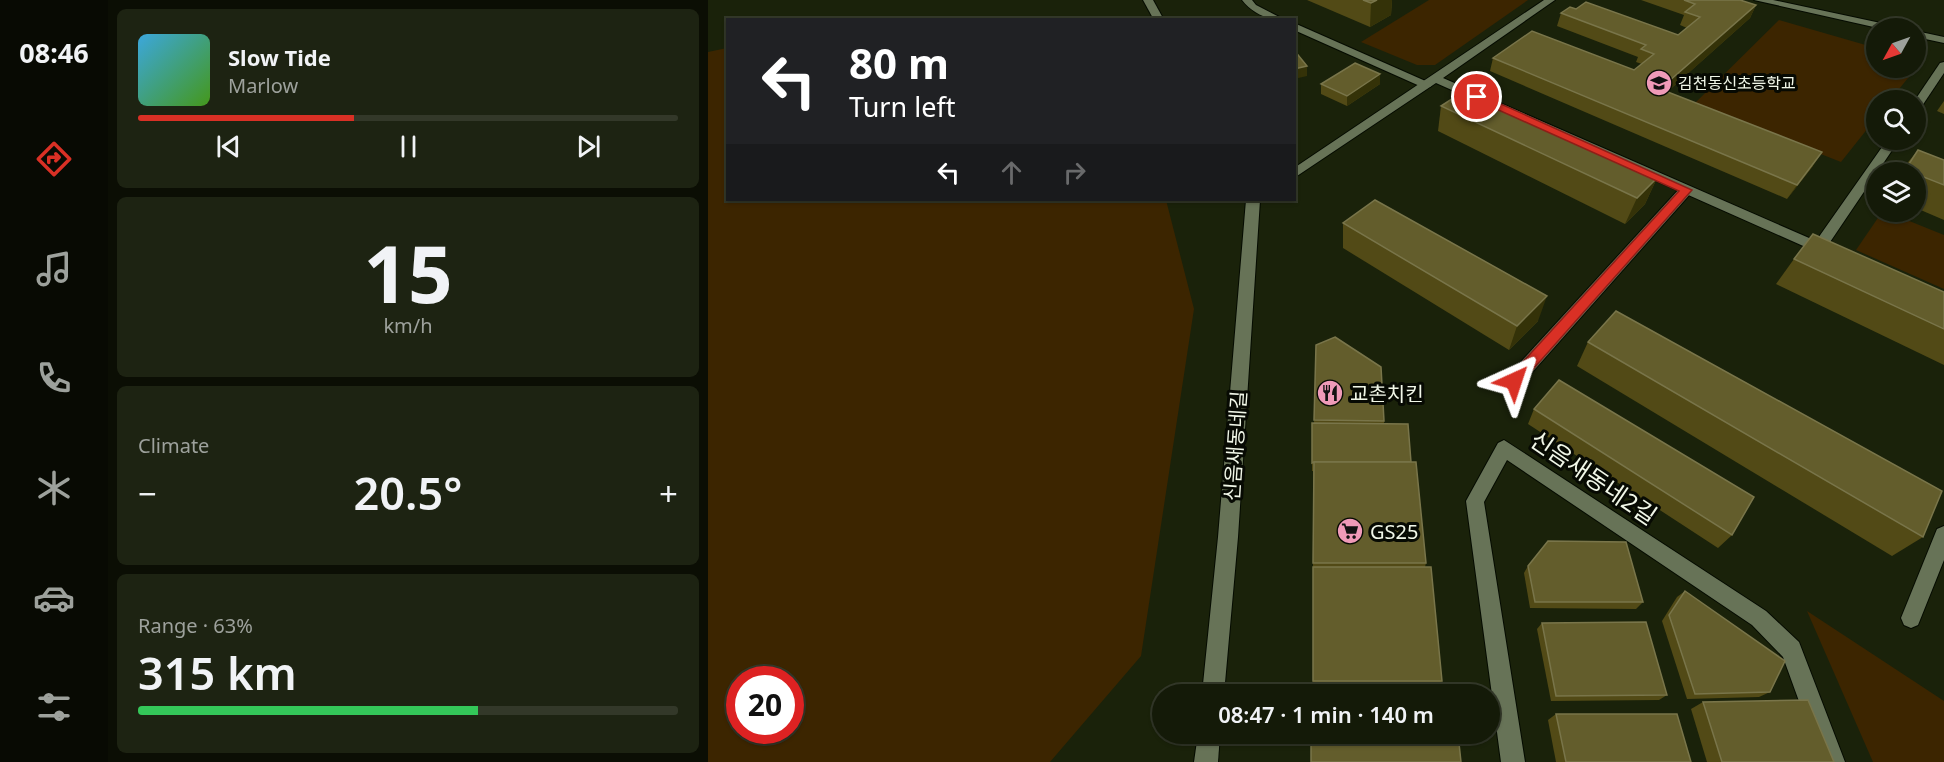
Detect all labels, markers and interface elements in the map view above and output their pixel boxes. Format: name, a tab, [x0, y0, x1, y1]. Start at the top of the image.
north arrow	[1866, 18, 1926, 78]
map controls	[1866, 18, 1926, 222]
text: 08:46	[19, 34, 89, 71]
text: 80 m	[849, 34, 949, 91]
text: Slow Tide	[228, 42, 331, 72]
icon: left	[750, 42, 828, 120]
school or university icon: 김천동신초등학교	[1644, 68, 1674, 98]
pin	[1451, 71, 1502, 122]
text: Marlow	[228, 72, 298, 99]
place label: 김천동신초등학교	[1678, 72, 1796, 94]
icon: arrive	[1460, 80, 1493, 113]
text: Turn left	[849, 88, 955, 125]
button: search	[1866, 90, 1926, 150]
icon: previous	[212, 130, 245, 163]
icon: pause	[392, 130, 425, 163]
icon: next	[572, 130, 605, 163]
icon: directions	[33, 138, 75, 180]
icon: left	[932, 156, 965, 189]
icon: ahead	[995, 156, 1028, 189]
icon: right	[1058, 156, 1091, 189]
button: layers	[1866, 162, 1926, 222]
text: 15	[363, 220, 453, 326]
icon: music	[33, 248, 75, 290]
text: km/h	[383, 312, 433, 339]
position arrow	[1482, 349, 1546, 413]
icon: phone	[33, 357, 75, 399]
restaurant icon: 교촌치킨	[1315, 378, 1345, 408]
place label: 교촌치킨	[1350, 380, 1424, 407]
street label: 신음새동네길	[1218, 390, 1252, 502]
street label: 신음새동네2길	[1524, 422, 1664, 532]
text: Climate	[138, 432, 209, 459]
text: 20.5°	[354, 462, 462, 523]
icon: climate	[33, 467, 75, 509]
text: −	[138, 471, 157, 516]
text: +	[659, 471, 678, 516]
supermarket icon: GS25	[1335, 516, 1365, 546]
place label: GS25	[1370, 518, 1418, 545]
icon: car	[33, 577, 75, 619]
text: Range · 63%	[138, 612, 253, 639]
text: 315 km	[138, 642, 297, 703]
speed limit sign: 20	[726, 666, 804, 744]
icon: filters	[33, 686, 75, 728]
text: 08:47 · 1 min · 140 m	[1218, 699, 1434, 729]

